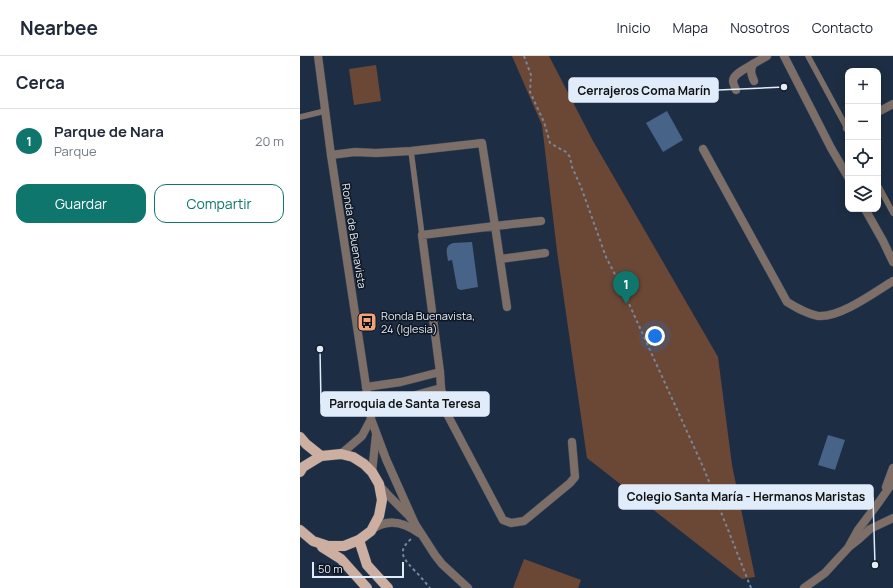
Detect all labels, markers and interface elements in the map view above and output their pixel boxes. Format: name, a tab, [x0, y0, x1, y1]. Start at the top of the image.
text: Nearbee	[20, 15, 98, 41]
text: Inicio	[617, 18, 651, 37]
text: Mapa	[673, 18, 708, 37]
text: Nosotros	[730, 18, 790, 37]
text: Contacto	[812, 18, 873, 37]
map controls	[845, 68, 881, 212]
button: +	[845, 68, 881, 104]
text: Cerca	[16, 71, 65, 94]
callout: Cerrajeros Coma Marín	[569, 78, 718, 102]
text: Cerrajeros Coma Marín	[577, 82, 711, 99]
button: −	[845, 104, 881, 140]
text: Parque de Nara	[54, 121, 164, 142]
text: 1	[26, 132, 32, 150]
text: 20 m	[255, 132, 284, 150]
button: locate	[845, 140, 881, 176]
text: Parque	[54, 142, 96, 160]
button: layers	[845, 176, 881, 212]
street label: Ronda de Buenavista	[339, 182, 370, 290]
button: Guardar	[16, 184, 146, 223]
button: Compartir	[154, 184, 284, 223]
pin: 1	[613, 271, 639, 304]
place label: Ronda Buenavista, 24 (Iglesia)	[381, 308, 475, 336]
bus stop icon: Ronda Buenavista, 24 (Iglesia)	[356, 311, 378, 333]
your location	[645, 326, 665, 346]
callout: Parroquia de Santa Teresa	[321, 392, 489, 416]
text: Parroquia de Santa Teresa	[329, 395, 481, 412]
callout: Colegio Santa María - Hermanos Maristas	[619, 485, 873, 509]
text: Colegio Santa María - Hermanos Maristas	[627, 488, 866, 505]
scale bar	[312, 560, 404, 579]
text: 50 m	[318, 561, 343, 576]

